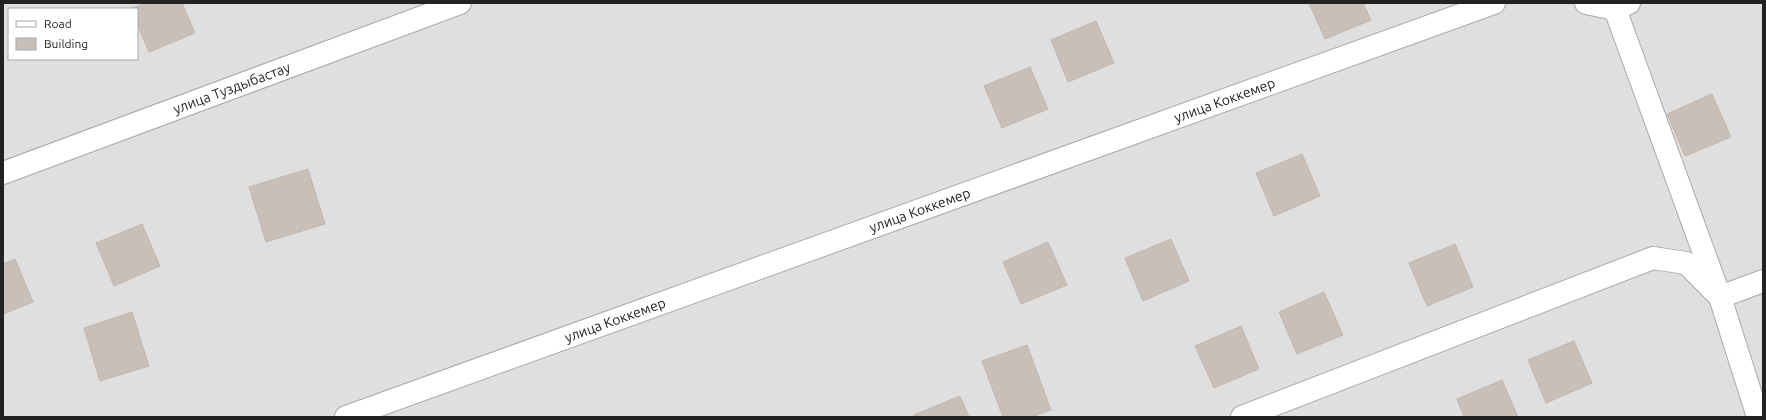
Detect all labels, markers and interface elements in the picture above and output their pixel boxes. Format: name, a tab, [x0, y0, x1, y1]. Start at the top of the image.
legend	[8, 8, 138, 60]
text: Road	[44, 17, 72, 30]
text: Building	[44, 37, 88, 50]
street label: улица Туздыбастау	[171, 59, 293, 117]
street label: улица Коккемер	[1172, 75, 1277, 126]
street label: улица Коккемер	[867, 185, 973, 236]
street label: улица Коккемер	[562, 294, 668, 346]

